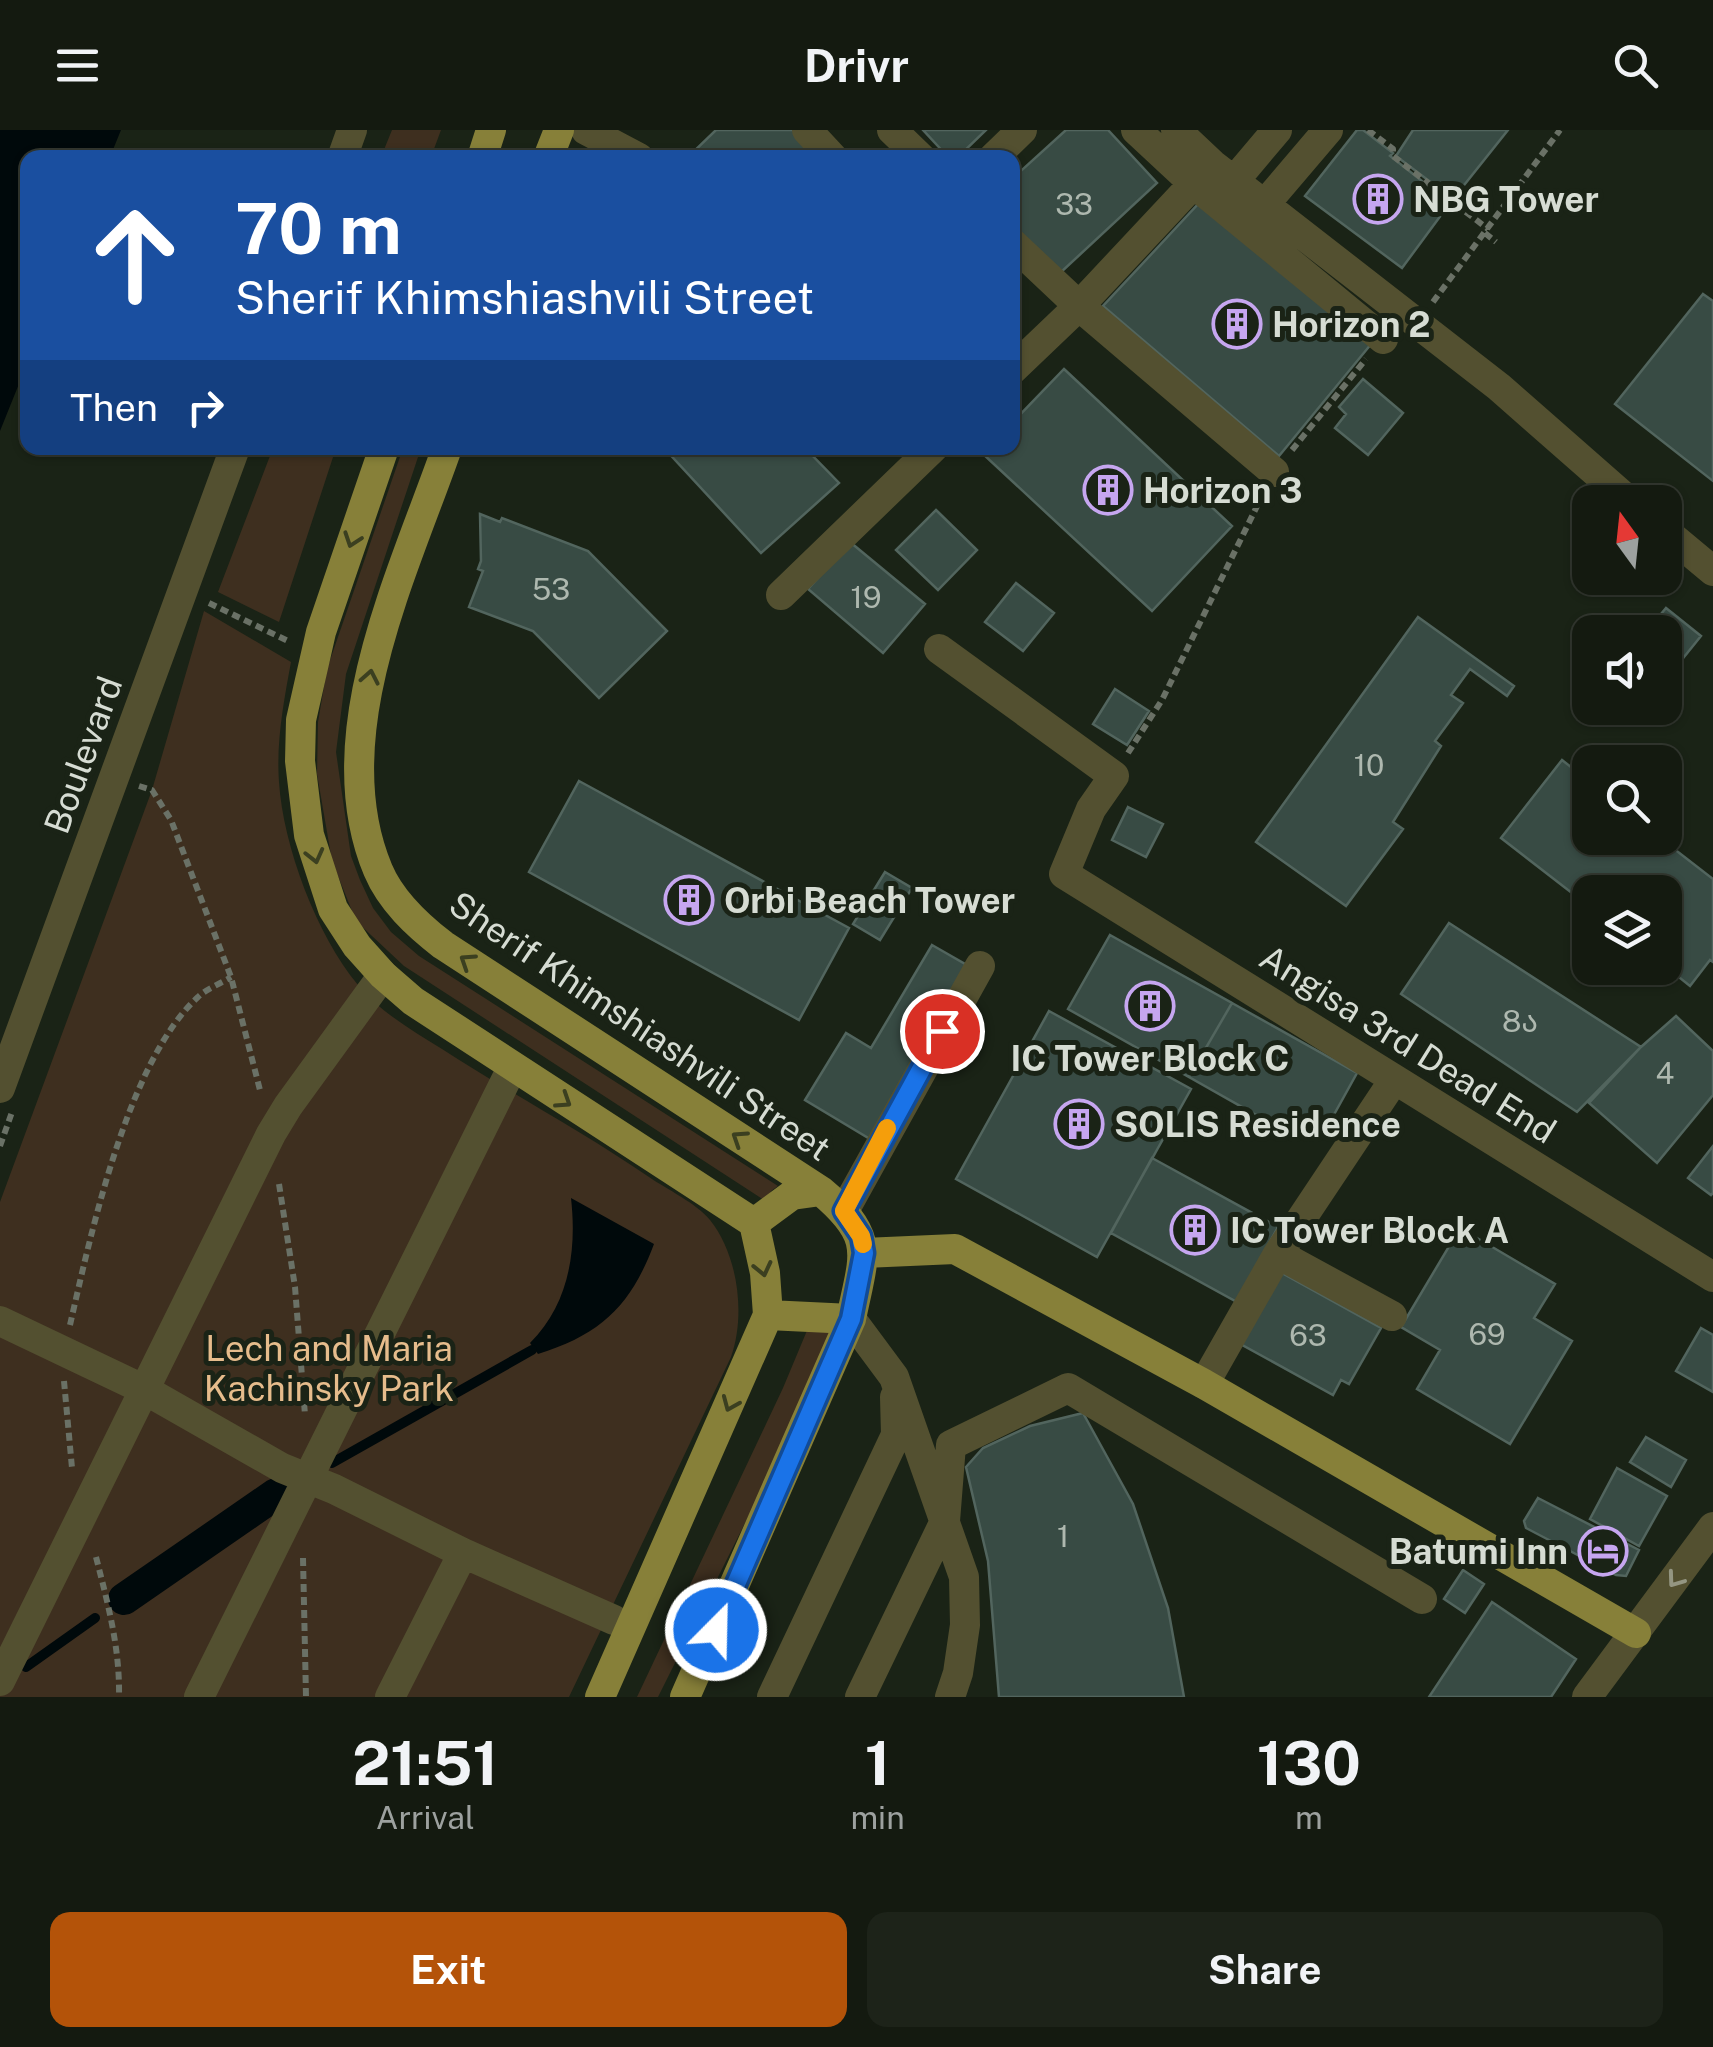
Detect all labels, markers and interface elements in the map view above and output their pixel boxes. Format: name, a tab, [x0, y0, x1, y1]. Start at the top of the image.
icon: menu	[50, 38, 105, 93]
icon: search	[1608, 38, 1663, 93]
text: Drivr	[804, 39, 909, 92]
building icon: NBG Tower	[1352, 173, 1404, 225]
place label: NBG Tower	[1413, 179, 1599, 220]
house number: 33	[1055, 186, 1093, 222]
text: 70 m	[235, 187, 402, 270]
icon: ahead	[70, 190, 200, 320]
text: Sherif Khimshiashvili Street	[235, 271, 814, 324]
building icon: Horizon 2	[1211, 298, 1263, 350]
place label: Horizon 2	[1272, 304, 1431, 345]
icon: right	[178, 380, 233, 435]
text: Then	[70, 385, 158, 430]
building icon: Horizon 3	[1082, 464, 1134, 516]
place label: Horizon 3	[1143, 470, 1303, 511]
north arrow	[1572, 485, 1682, 595]
map controls	[1572, 485, 1682, 985]
one-way arrow	[344, 530, 364, 547]
house number: 53	[532, 571, 570, 607]
house number: 19	[851, 579, 881, 615]
button: sound	[1572, 615, 1682, 725]
one-way arrow	[359, 669, 380, 686]
street label: Boulevard	[36, 671, 130, 839]
button: search	[1572, 745, 1682, 855]
house number: 10	[1354, 747, 1384, 783]
one-way arrow	[303, 847, 324, 864]
building icon: Orbi Beach Tower	[663, 874, 715, 926]
button: layers	[1572, 875, 1682, 985]
place label: Orbi Beach Tower	[724, 880, 1015, 921]
street label: Sherif Khimshiashvili Street	[442, 883, 838, 1169]
street label: Angisa 3rd Dead End	[1253, 936, 1563, 1152]
one-way arrow	[460, 954, 478, 973]
building icon: IC Tower Block C	[1124, 980, 1176, 1032]
pin	[900, 989, 985, 1074]
house number: 8ა	[1502, 1003, 1538, 1039]
icon: arrive	[915, 1004, 970, 1059]
place label: IC Tower Block C	[1011, 1038, 1289, 1079]
house number: 4	[1656, 1055, 1674, 1091]
one-way arrow	[553, 1089, 571, 1108]
building icon: SOLIS Residence	[1053, 1098, 1105, 1150]
place label: SOLIS Residence	[1114, 1104, 1401, 1145]
one-way arrow	[732, 1132, 750, 1151]
building icon: IC Tower Block A	[1169, 1204, 1221, 1256]
place label: IC Tower Block A	[1230, 1210, 1509, 1251]
one-way arrow	[751, 1260, 772, 1277]
house number: 69	[1468, 1316, 1506, 1352]
house number: 63	[1289, 1317, 1327, 1353]
park label: Lech and Maria Kachinsky Park	[204, 1328, 454, 1409]
one-way arrow	[721, 1394, 741, 1412]
house number: 1	[1057, 1518, 1069, 1554]
hotel icon: Batumi Inn	[1577, 1525, 1629, 1577]
place label: Batumi Inn	[1389, 1531, 1568, 1572]
one-way arrow	[1669, 1569, 1686, 1587]
position arrow	[664, 1578, 768, 1682]
text: 21:51	[352, 1728, 498, 1799]
text: 1	[865, 1728, 890, 1799]
text: 130	[1257, 1728, 1361, 1799]
text: Arrival	[376, 1799, 475, 1836]
text: min	[850, 1799, 905, 1836]
text: m	[1295, 1799, 1323, 1836]
button: Exit	[50, 1912, 847, 2027]
button: Share	[867, 1912, 1663, 2027]

